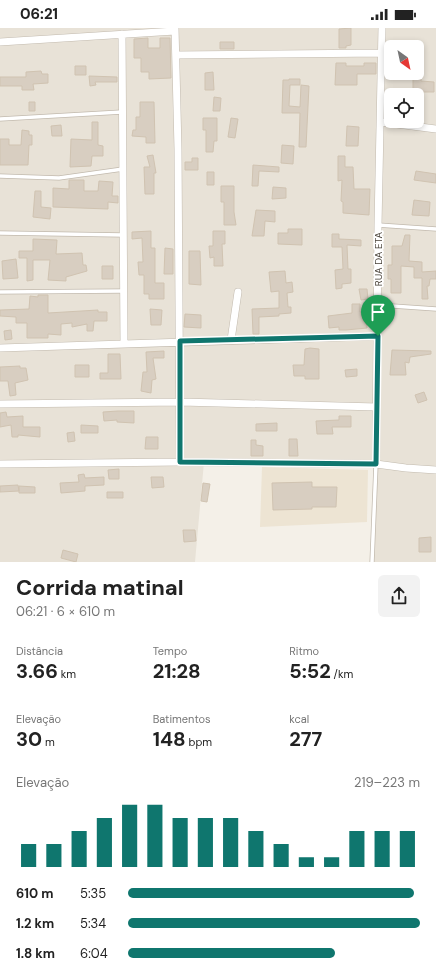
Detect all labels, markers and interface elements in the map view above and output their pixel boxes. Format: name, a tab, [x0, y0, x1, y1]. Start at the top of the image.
text: 06:21	[20, 4, 58, 24]
north arrow	[384, 40, 424, 80]
map controls	[384, 40, 424, 128]
button: locate	[384, 88, 424, 128]
street label: RUA DA ETA	[372, 232, 385, 286]
pin	[361, 295, 395, 336]
icon: arrive	[367, 301, 389, 323]
text: Corrida matinal	[16, 573, 184, 602]
button: share	[378, 575, 420, 617]
text: 06:21 · 6 × 610 m	[16, 603, 115, 620]
text: Distância	[16, 644, 63, 658]
text: Tempo	[153, 644, 187, 658]
text: Ritmo	[289, 644, 319, 658]
text: 3.66	[16, 658, 58, 684]
text: 21:28	[153, 658, 201, 684]
text: 5:52	[289, 658, 331, 684]
text: km	[58, 667, 76, 681]
text: /km	[331, 667, 353, 681]
text: Elevação	[16, 712, 61, 726]
text: Batimentos	[153, 712, 211, 726]
text: kcal	[289, 712, 309, 726]
text: 30	[16, 726, 42, 752]
text: 148	[153, 726, 186, 752]
text: 277	[289, 726, 322, 752]
text: m	[42, 735, 55, 749]
text: bpm	[186, 735, 212, 749]
text: Elevação	[16, 774, 69, 791]
text: 219–223 m	[354, 774, 420, 791]
text: 610 m	[16, 885, 53, 902]
text: 5:35	[80, 885, 106, 902]
text: 1.2 km	[16, 915, 54, 932]
text: 5:34	[80, 915, 106, 932]
text: 1.8 km	[16, 945, 55, 962]
text: 6:04	[80, 945, 108, 962]

